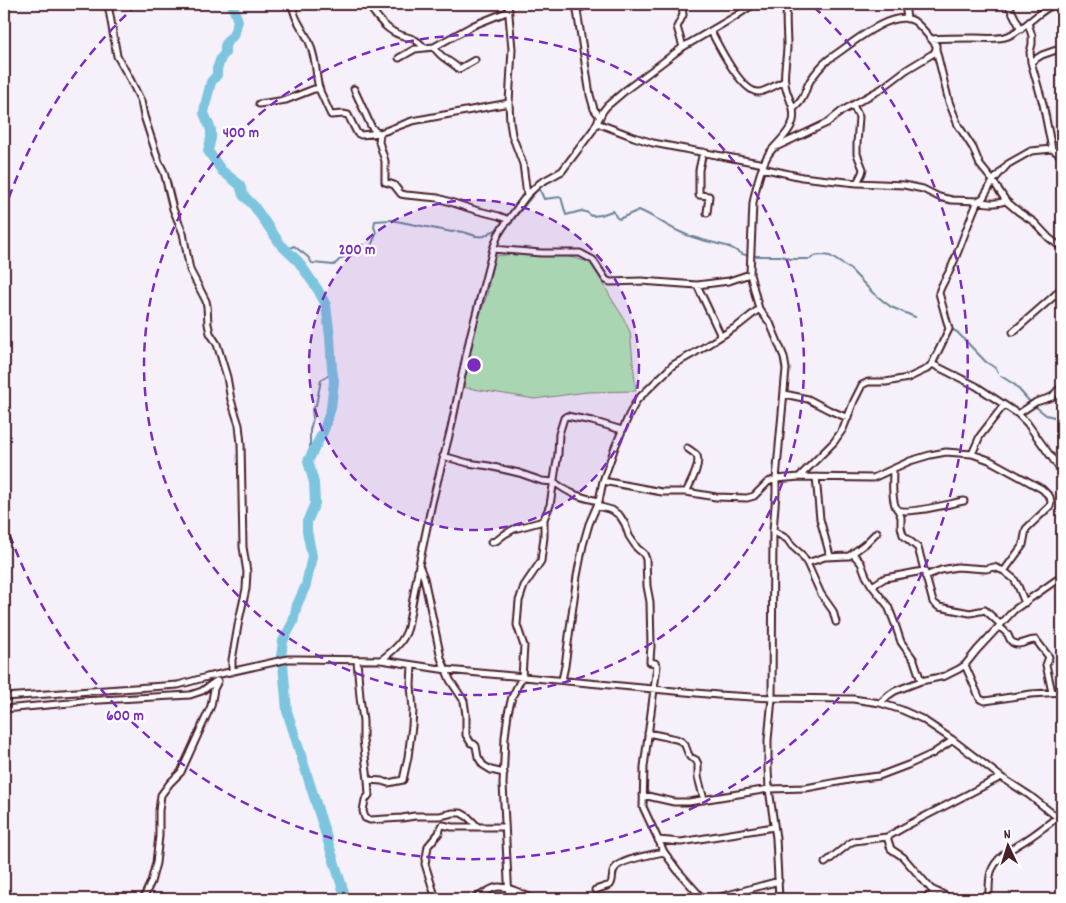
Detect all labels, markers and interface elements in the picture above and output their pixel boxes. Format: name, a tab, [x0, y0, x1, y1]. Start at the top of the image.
text: 400 m	[223, 123, 259, 145]
text: 200 m	[339, 240, 375, 262]
centre of rings	[465, 356, 483, 374]
text: 600 m	[106, 706, 144, 728]
north arrow	[984, 820, 1034, 870]
text: N	[1003, 825, 1011, 845]

